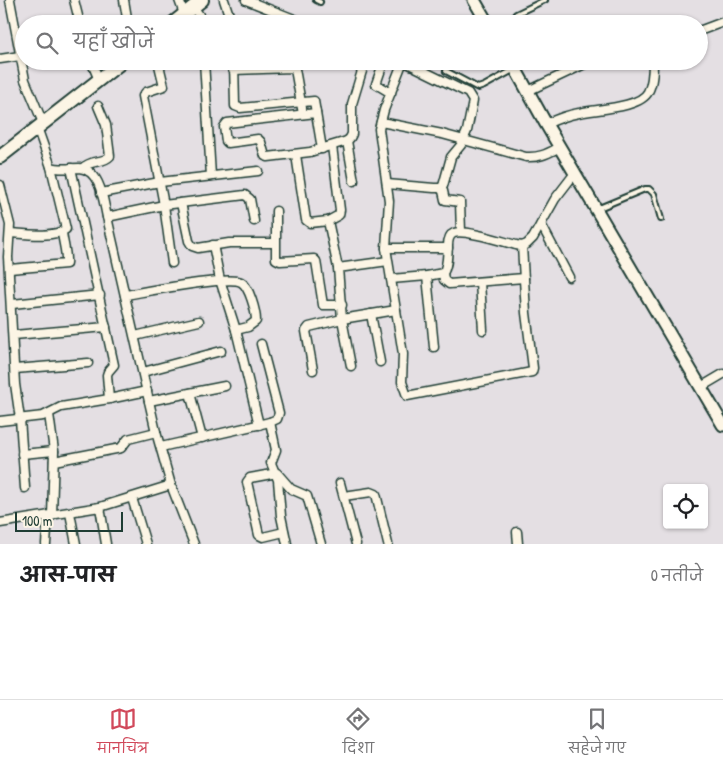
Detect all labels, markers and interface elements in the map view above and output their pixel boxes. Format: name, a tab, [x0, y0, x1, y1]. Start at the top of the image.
search box	[15, 15, 708, 70]
text: यहाँ खोजें	[73, 28, 154, 54]
icon: search	[33, 29, 61, 57]
map controls	[663, 484, 708, 529]
button: locate	[663, 484, 708, 529]
scale bar	[15, 509, 122, 532]
text: 100 m	[22, 511, 52, 530]
text: आस-पास	[20, 560, 116, 589]
text: 0 नतीजे	[651, 564, 703, 586]
tab: मानचित्र	[97, 705, 148, 764]
tab: दिशा	[342, 705, 374, 764]
tab: सहेजे गए	[568, 705, 626, 764]

